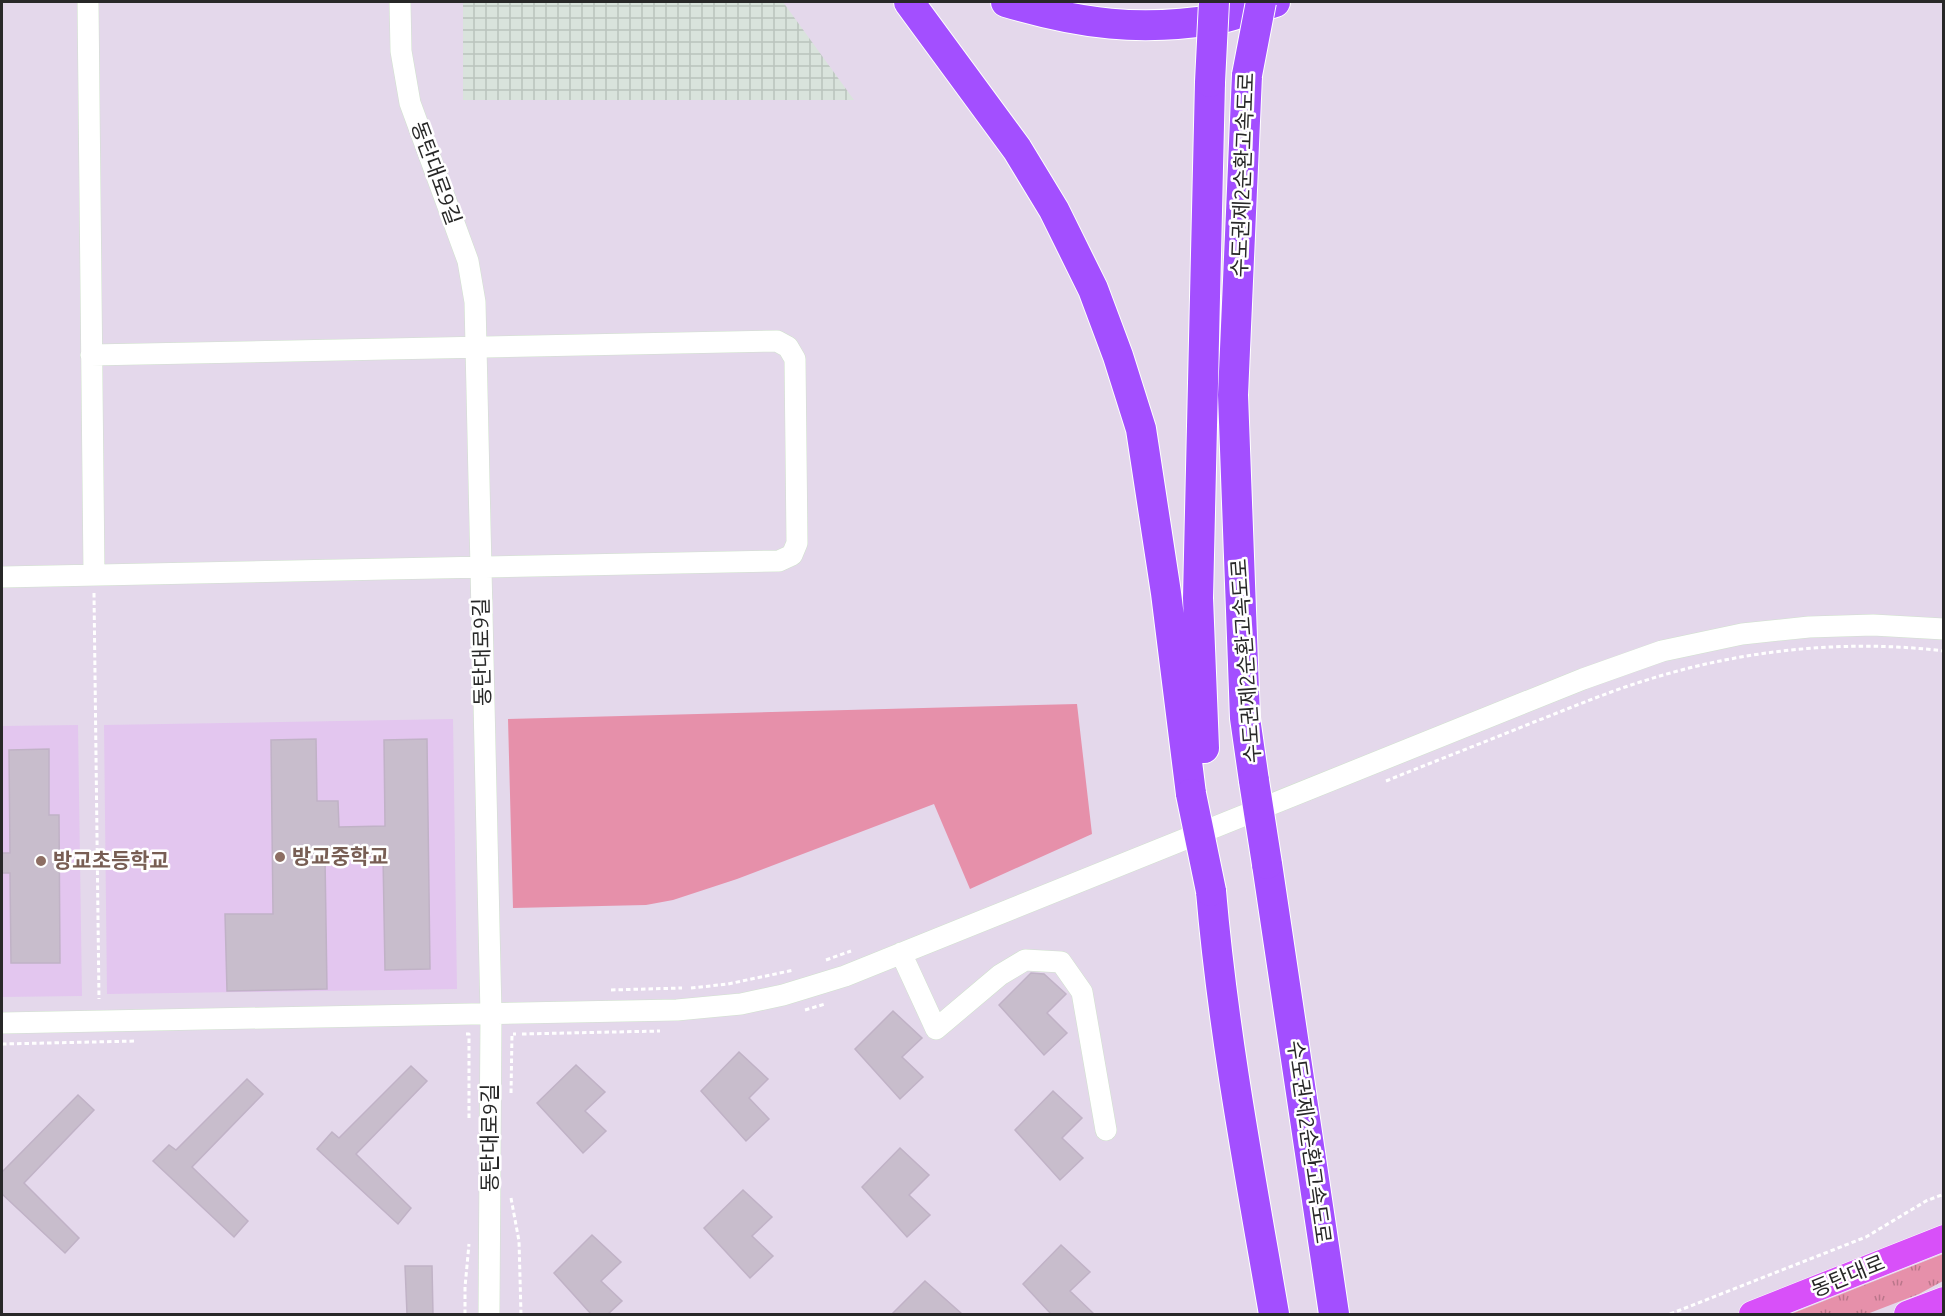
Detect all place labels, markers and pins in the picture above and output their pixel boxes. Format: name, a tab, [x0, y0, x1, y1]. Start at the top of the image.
place label: 방교중학교	[292, 844, 389, 868]
place label: 방교초등학교	[53, 848, 169, 872]
marker: 방교중학교	[273, 850, 287, 864]
marker: 방교초등학교	[34, 854, 48, 868]

